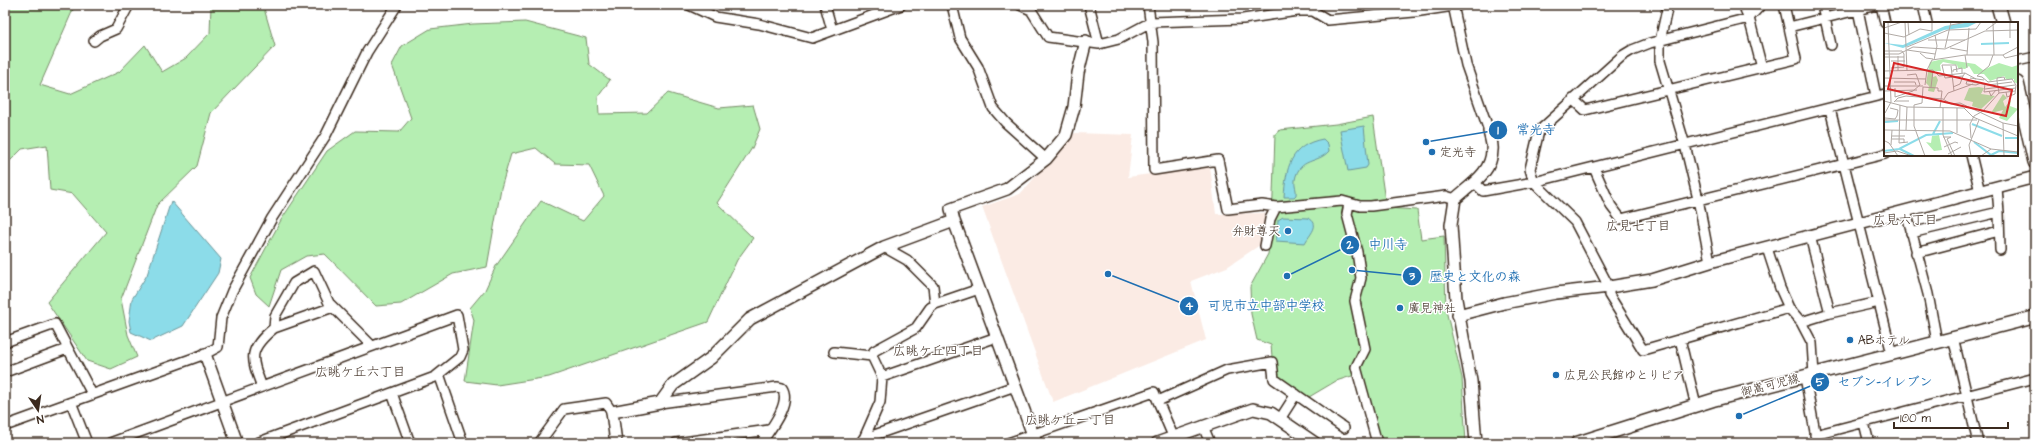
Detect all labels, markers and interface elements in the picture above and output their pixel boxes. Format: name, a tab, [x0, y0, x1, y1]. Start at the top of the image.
inset map	[1884, 22, 2018, 156]
callout: 常光寺	[1488, 117, 1563, 142]
text: 常光寺	[1516, 121, 1556, 139]
text: 1	[1497, 122, 1499, 139]
place label: 定光寺	[1440, 144, 1476, 161]
marker: 定光寺	[1427, 147, 1437, 157]
district label: 広見六丁目	[1872, 211, 1938, 229]
district label: 広見七丁目	[1605, 217, 1671, 235]
place label: 弁財尊天	[1232, 223, 1280, 240]
marker: 弁財尊天	[1283, 226, 1293, 236]
callout: 中川寺	[1340, 232, 1415, 257]
text: 中川寺	[1368, 236, 1408, 254]
text: 2	[1346, 237, 1354, 254]
callout: 歴史と文化の森	[1402, 264, 1529, 289]
text: 3	[1408, 268, 1416, 285]
text: 歴史と文化の森	[1429, 268, 1521, 286]
callout: 可児市立中部中学校	[1179, 293, 1332, 318]
text: 可児市立中部中学校	[1207, 297, 1325, 315]
text: 4	[1185, 298, 1194, 315]
place label: 廣見神社	[1408, 300, 1456, 317]
marker: 廣見神社	[1395, 303, 1405, 313]
place label: ABホテル	[1858, 332, 1910, 349]
marker: ABホテル	[1845, 335, 1855, 345]
district label: 広眺ケ丘四丁目	[892, 342, 984, 360]
district label: 広眺ケ丘六丁目	[314, 363, 406, 381]
place label: 広見公民館ゆとりピア	[1564, 367, 1684, 384]
callout: セブン-イレブン	[1810, 369, 1941, 394]
marker: 広見公民館ゆとりピア	[1551, 370, 1561, 380]
street label: 御嵩可児線	[1739, 370, 1801, 401]
text: セブン-イレブン	[1837, 373, 1933, 391]
text: 5	[1816, 374, 1825, 391]
north arrow	[18, 390, 58, 430]
scale bar	[1894, 404, 2008, 430]
text: 100 m	[1900, 410, 1931, 427]
text: N	[35, 411, 45, 427]
district label: 広眺ケ丘一丁目	[1024, 411, 1116, 429]

